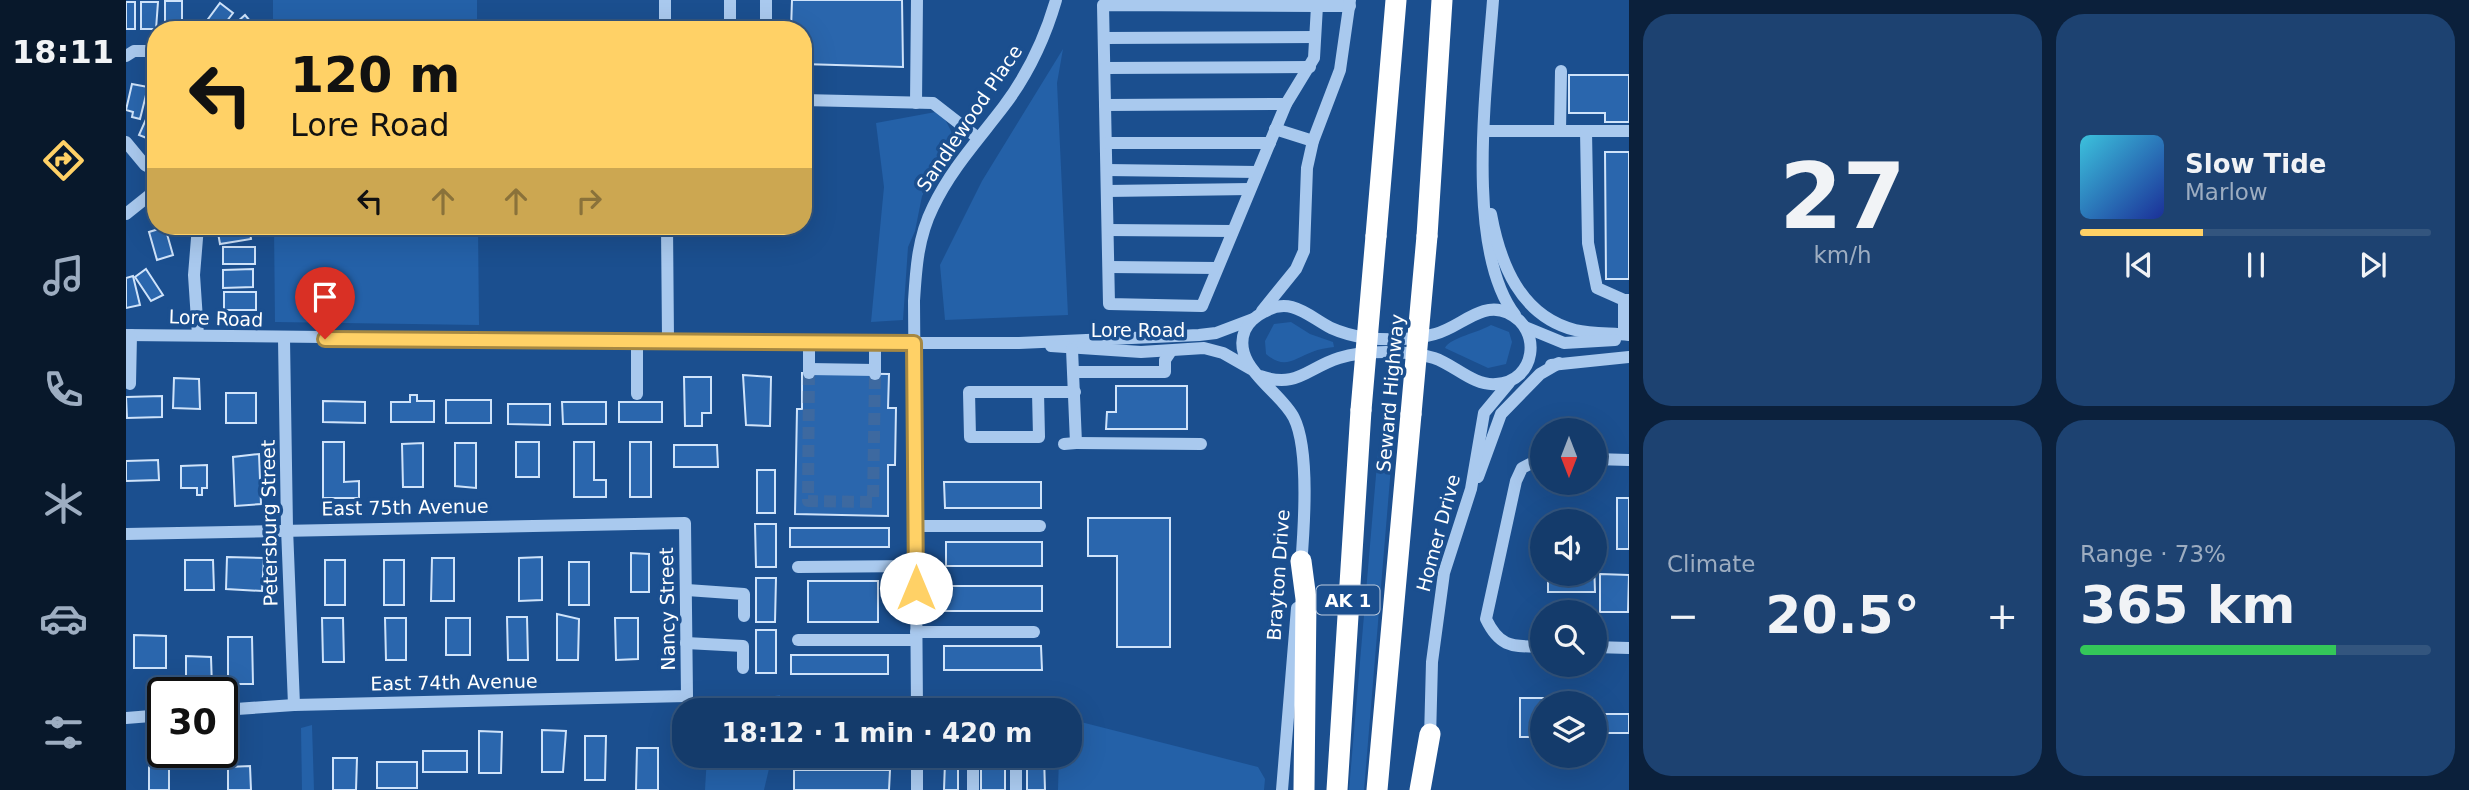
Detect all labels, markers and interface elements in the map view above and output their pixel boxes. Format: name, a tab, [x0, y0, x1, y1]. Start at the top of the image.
text: 18:11	[12, 33, 114, 71]
street label: Sandlewood Place	[912, 40, 1026, 196]
text: 120 m	[290, 47, 460, 104]
icon: left	[175, 49, 266, 140]
text: Lore Road	[290, 106, 449, 144]
icon: directions	[39, 136, 88, 185]
text: 27	[1779, 144, 1906, 249]
text: Slow Tide	[2185, 149, 2326, 179]
text: Marlow	[2185, 179, 2268, 205]
icon: left	[351, 182, 389, 220]
icon: ahead	[424, 182, 462, 220]
icon: ahead	[497, 182, 535, 220]
icon: right	[570, 182, 608, 220]
text: km/h	[1813, 242, 1872, 268]
icon: previous	[2120, 246, 2158, 284]
icon: pause	[2237, 246, 2275, 284]
icon: next	[2354, 246, 2392, 284]
icon: music	[39, 251, 88, 300]
pin	[295, 267, 355, 339]
icon: arrive	[306, 278, 344, 316]
street label: Lore Road	[168, 305, 264, 331]
street label: Seward Highway	[1372, 313, 1408, 473]
street label: Lore Road	[1091, 319, 1185, 341]
icon: phone	[39, 365, 88, 414]
north arrow	[1530, 418, 1606, 495]
map controls	[1530, 418, 1607, 768]
street label: Petersburg Street	[257, 439, 281, 607]
street label: Homer Drive	[1412, 472, 1464, 594]
icon: climate	[39, 479, 88, 528]
street label: East 75th Avenue	[321, 495, 489, 519]
street label: Brayton Drive	[1262, 509, 1294, 641]
button: sound	[1530, 509, 1607, 586]
text: Range · 73%	[2080, 541, 2226, 567]
street label: Nancy Street	[655, 547, 679, 671]
position arrow	[879, 551, 953, 625]
text: Climate	[1667, 551, 1756, 577]
text: 365 km	[2080, 575, 2295, 635]
text: 20.5°	[1765, 585, 1920, 645]
road number: AK 1	[1316, 586, 1380, 614]
icon: car	[39, 594, 88, 643]
text: −	[1667, 594, 1699, 638]
text: +	[1986, 594, 2018, 638]
button: search	[1530, 600, 1607, 677]
street label: East 74th Avenue	[370, 670, 538, 694]
speed limit sign: 30	[147, 677, 238, 768]
button: layers	[1530, 691, 1607, 768]
icon: filters	[39, 708, 88, 757]
text: 18:12 · 1 min · 420 m	[722, 718, 1032, 748]

